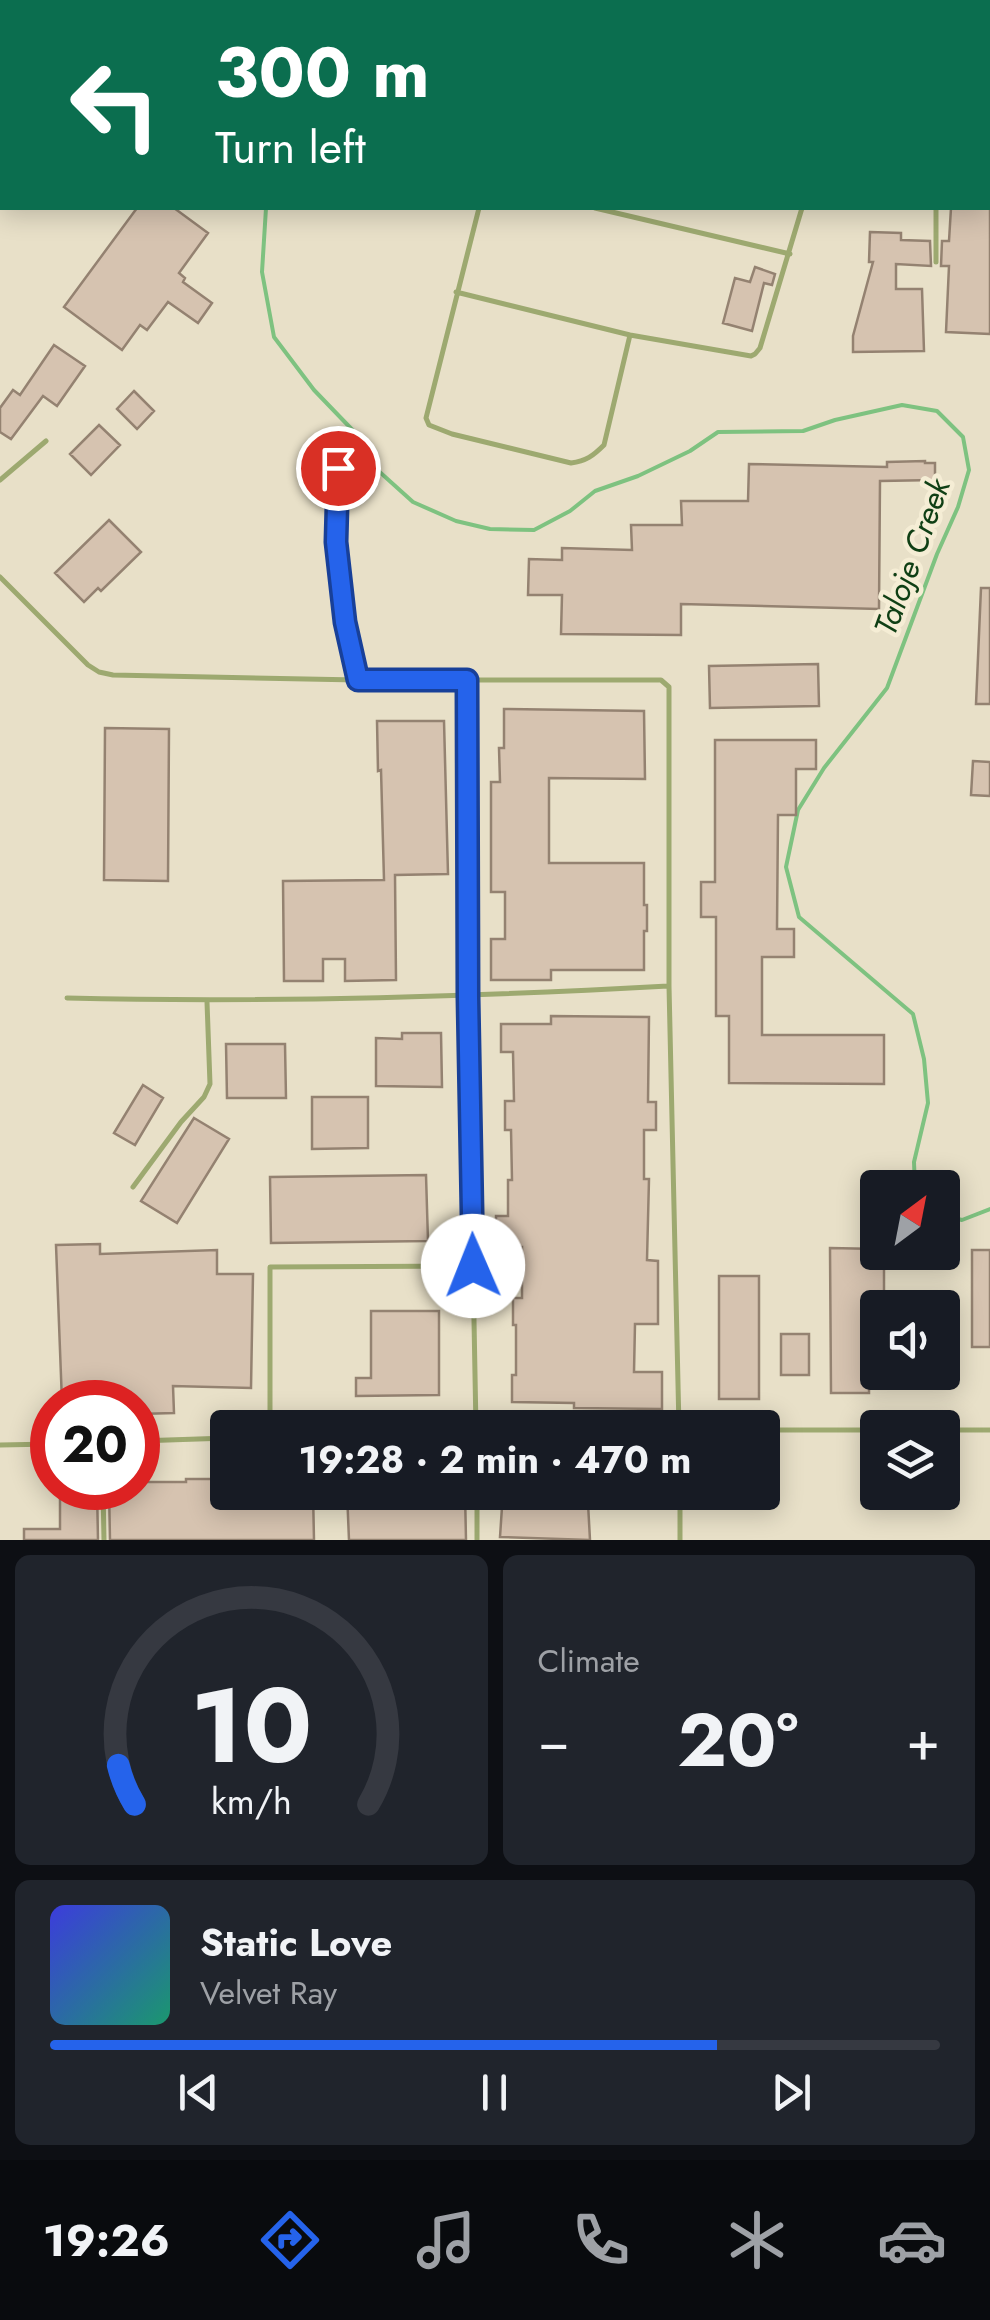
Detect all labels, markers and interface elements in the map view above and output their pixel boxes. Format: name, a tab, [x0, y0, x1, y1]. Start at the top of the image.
text: 300 m	[215, 22, 430, 123]
icon: left	[50, 40, 180, 170]
text: Turn left	[215, 115, 366, 180]
pin	[296, 426, 381, 511]
icon: arrive	[311, 441, 366, 496]
water label: Taloje Creek	[862, 471, 962, 642]
north arrow	[860, 1170, 960, 1270]
map controls	[860, 1170, 960, 1510]
position arrow	[421, 1214, 525, 1318]
button: sound	[860, 1290, 960, 1390]
speed limit sign: 20	[30, 1380, 160, 1510]
button: layers	[860, 1410, 960, 1510]
text: 19:28 · 2 min · 470 m	[299, 1432, 691, 1487]
text: Climate	[538, 1638, 640, 1684]
text: 10	[190, 1651, 312, 1801]
text: 20°	[677, 1686, 799, 1794]
text: −	[538, 1701, 570, 1781]
text: +	[906, 1701, 940, 1781]
text: km/h	[211, 1776, 292, 1827]
text: Static Love	[200, 1915, 392, 1970]
text: Velvet Ray	[200, 1970, 337, 2016]
icon: previous	[171, 2065, 226, 2120]
icon: pause	[467, 2065, 522, 2120]
icon: next	[764, 2065, 819, 2120]
icon: directions	[255, 2205, 325, 2275]
icon: music	[411, 2205, 481, 2275]
icon: phone	[566, 2205, 636, 2275]
icon: climate	[722, 2205, 792, 2275]
icon: car	[877, 2205, 947, 2275]
text: 19:26	[43, 2208, 170, 2273]

